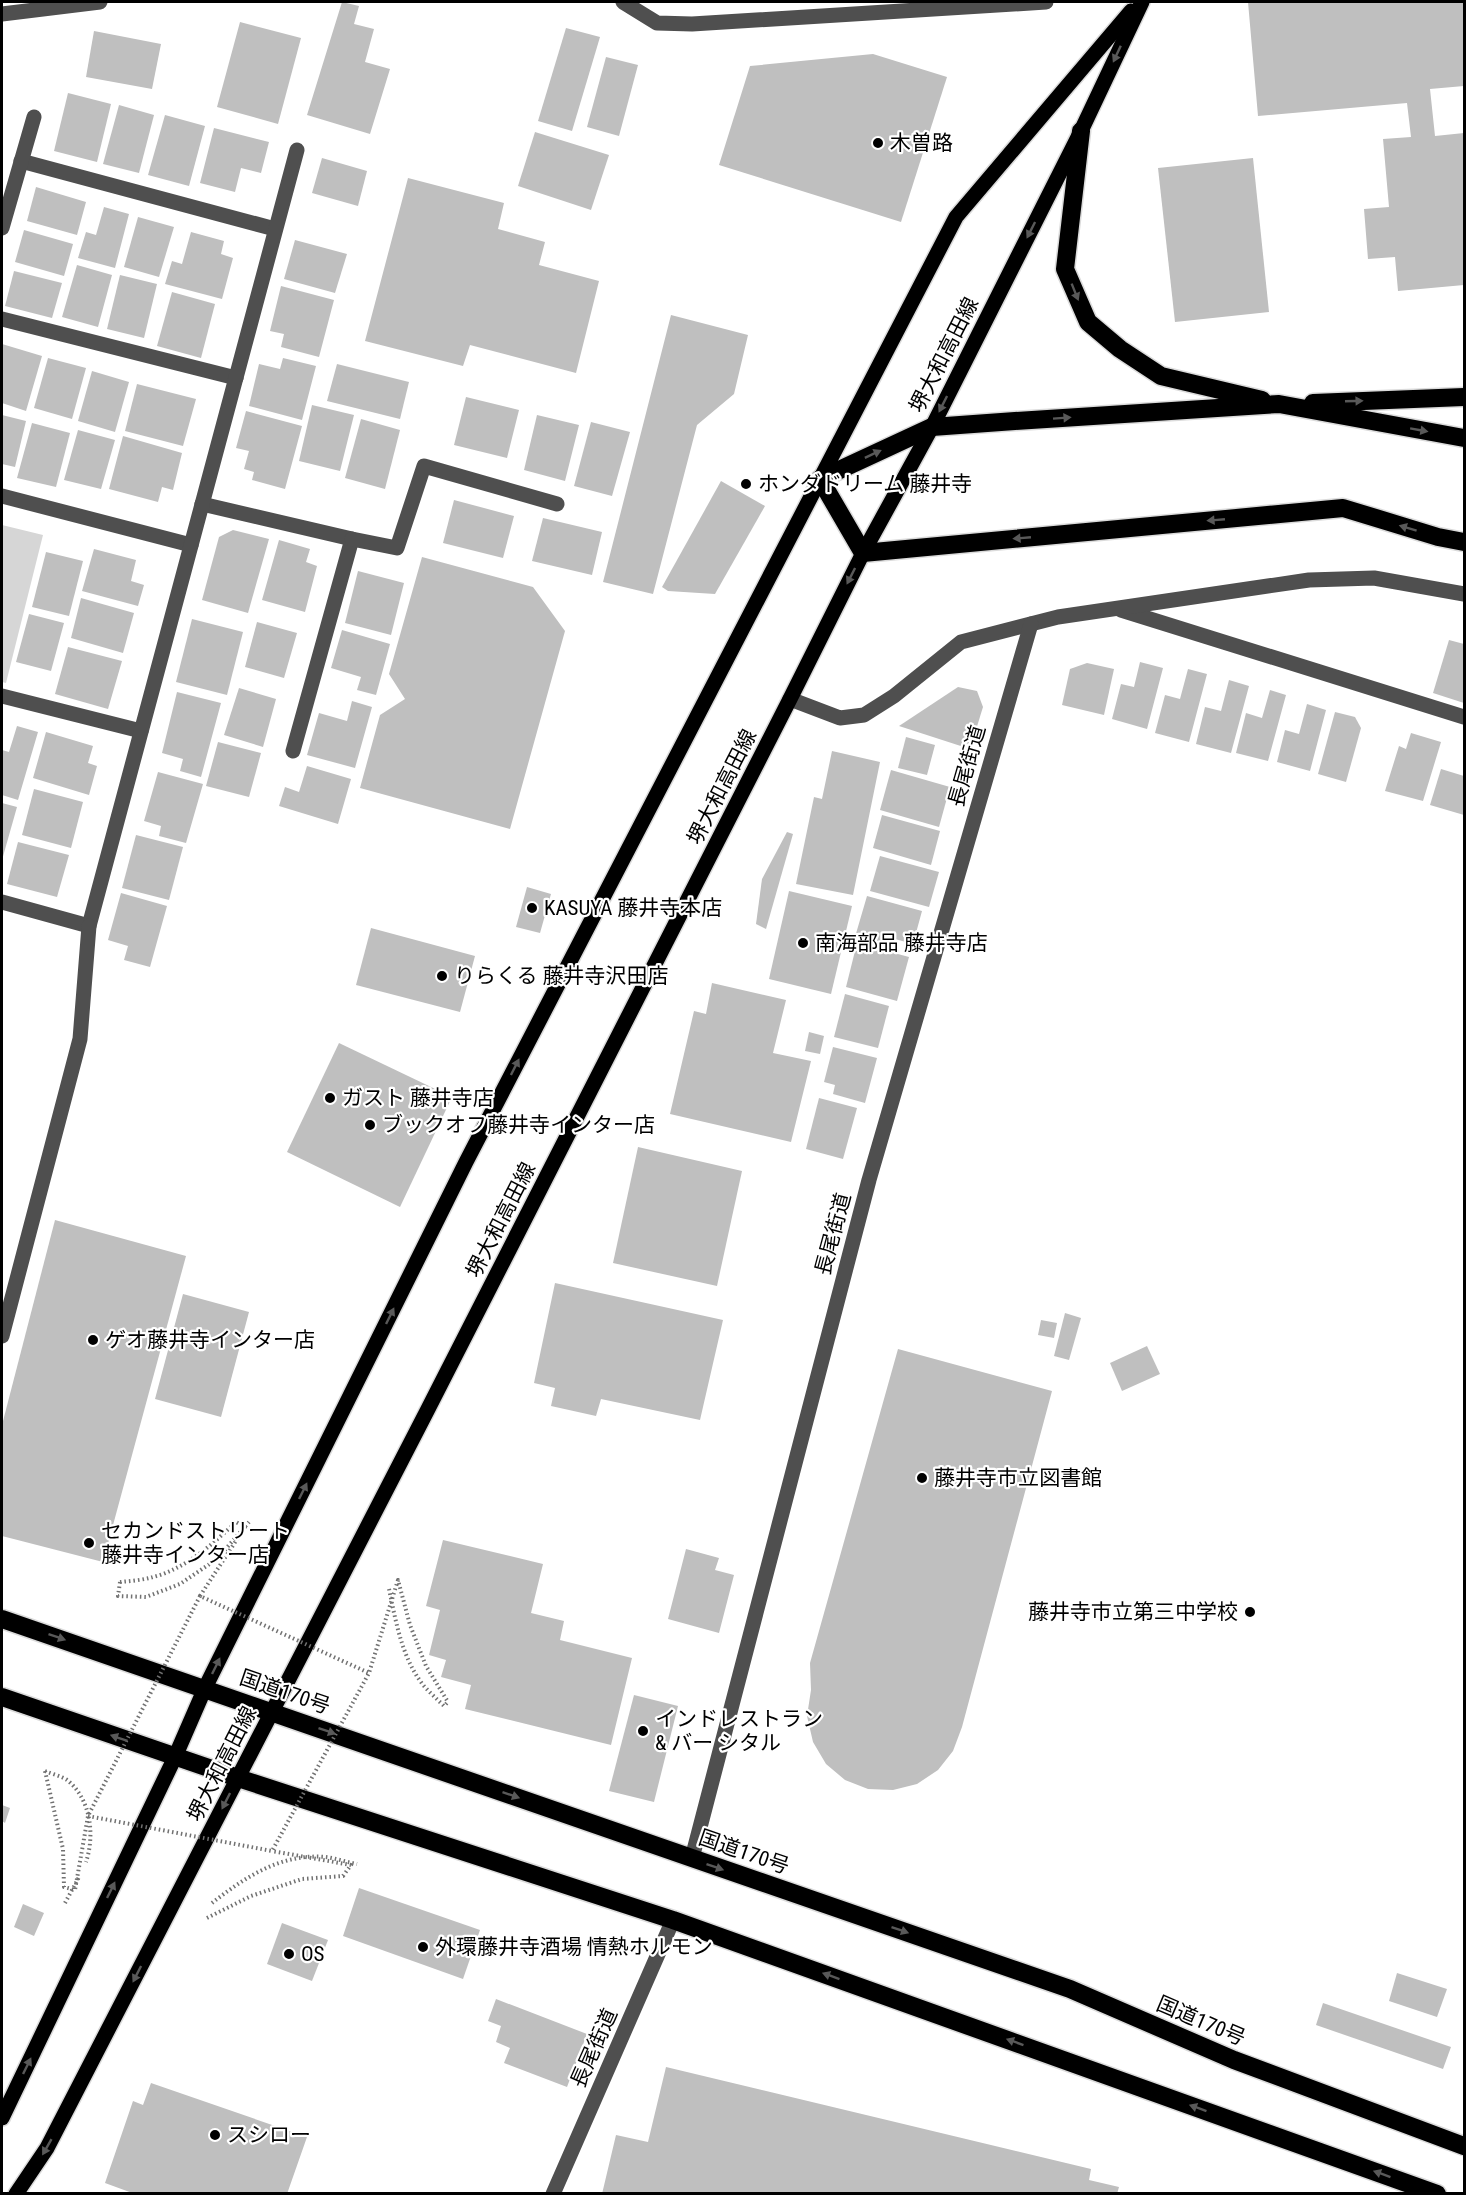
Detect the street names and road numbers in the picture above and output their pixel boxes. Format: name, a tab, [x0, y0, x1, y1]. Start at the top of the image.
street label: 堺大和高田線	[905, 293, 983, 417]
street label: 長尾街道	[944, 722, 990, 810]
street label: 堺大和高田線	[683, 725, 761, 849]
street label: 堺大和高田線	[462, 1158, 540, 1282]
street label: 長尾街道	[811, 1190, 855, 1278]
street label: 国道170号	[237, 1665, 333, 1719]
street label: 堺大和高田線	[183, 1702, 261, 1826]
street label: 国道170号	[696, 1825, 792, 1879]
street label: 国道170号	[1153, 1992, 1249, 2050]
street label: 長尾街道	[566, 2005, 622, 2091]

